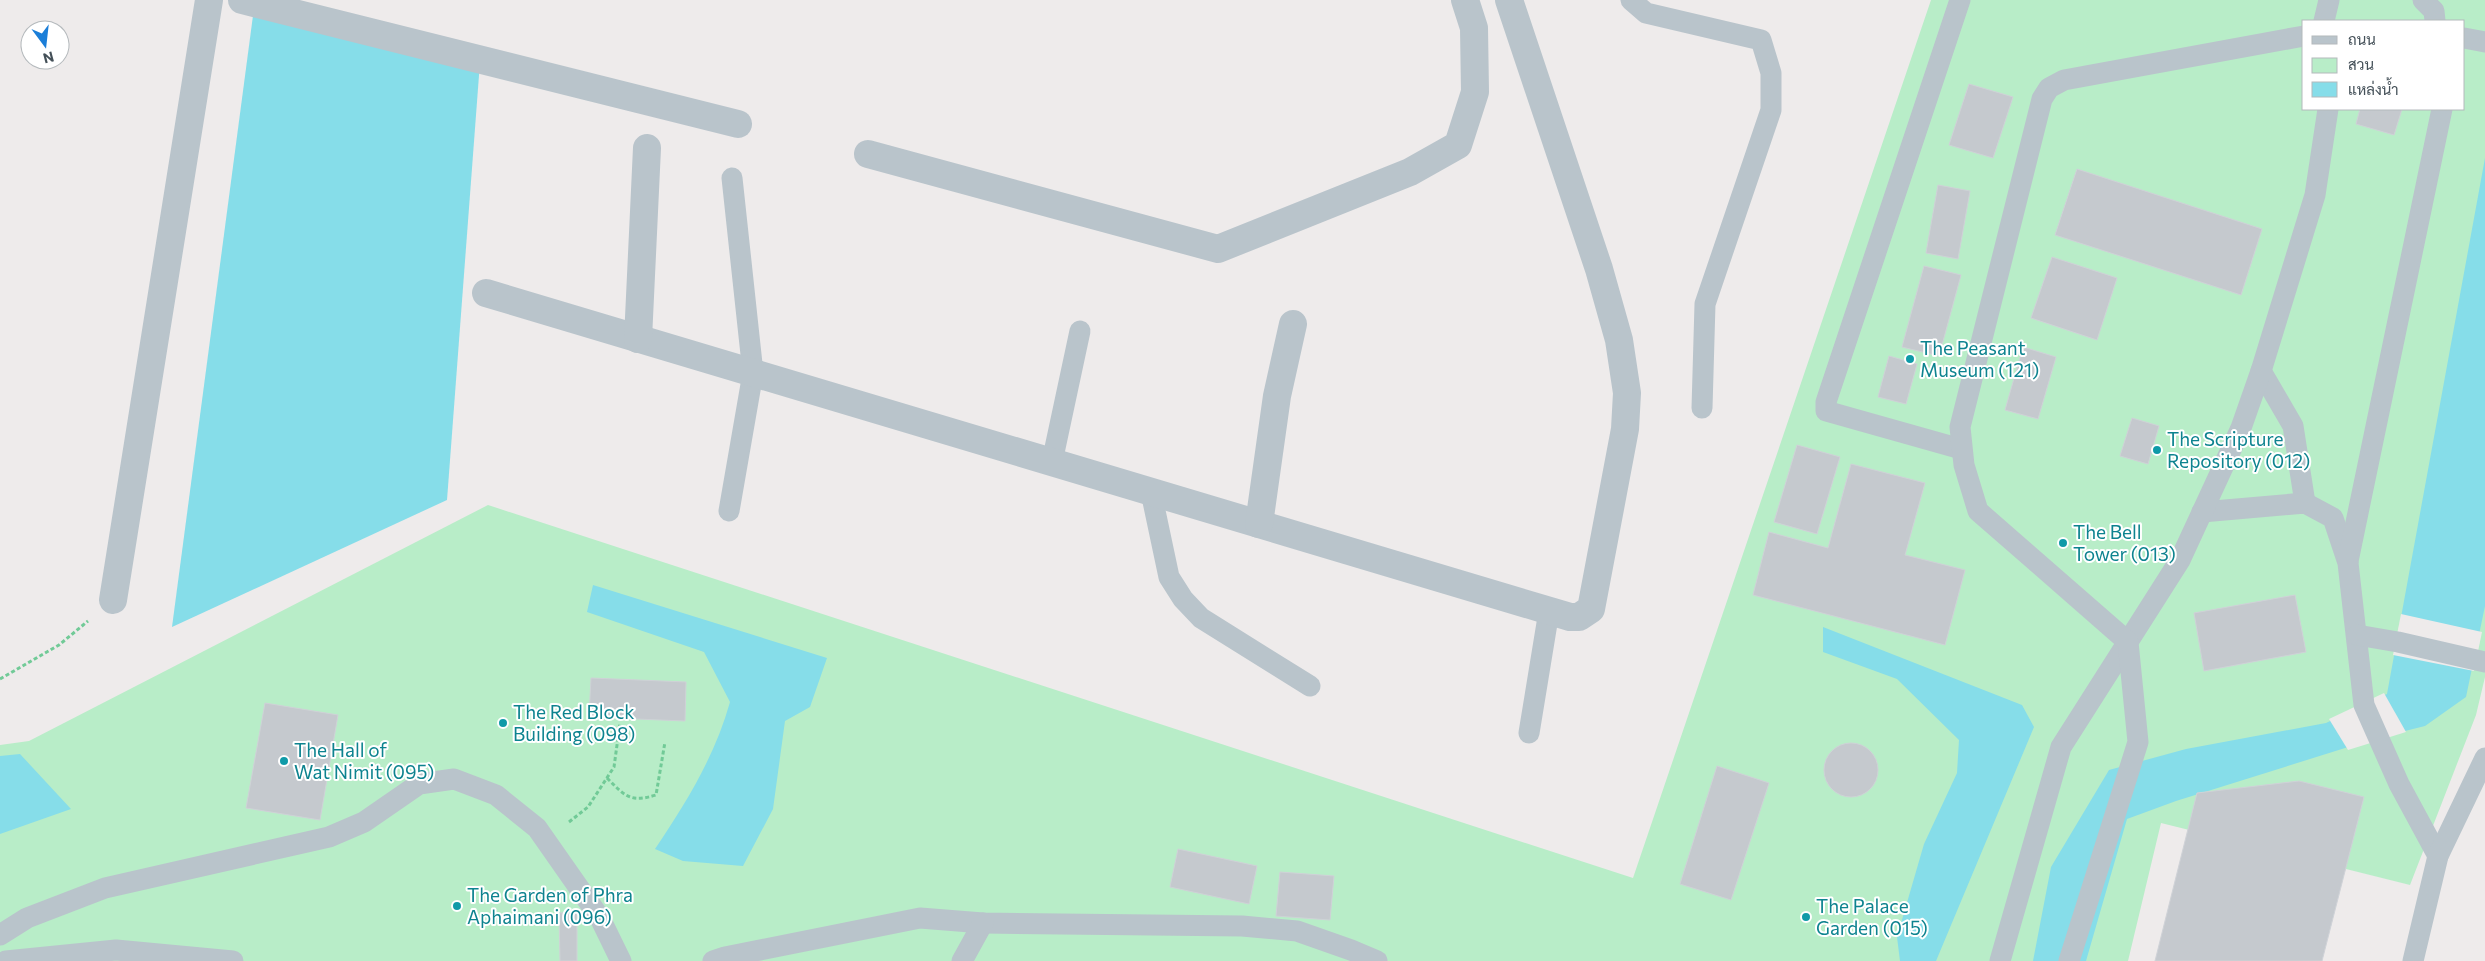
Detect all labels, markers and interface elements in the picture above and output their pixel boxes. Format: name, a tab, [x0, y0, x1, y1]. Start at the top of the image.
north arrow	[20, 20, 70, 70]
legend	[2302, 20, 2465, 110]
text: ถนน	[2348, 30, 2376, 48]
text: N	[41, 48, 56, 68]
text: สวน	[2348, 55, 2374, 73]
text: แหล่งน้ำ	[2348, 77, 2399, 98]
place label: The Peasant Museum (121)	[1920, 336, 2039, 381]
marker: The Peasant Museum (121)	[1904, 353, 1916, 365]
place label: The Scripture Repository (012)	[2167, 427, 2310, 472]
marker: The Scripture Repository (012)	[2151, 444, 2163, 456]
place label: The Bell Tower (013)	[2073, 520, 2176, 565]
marker: The Bell Tower (013)	[2057, 537, 2069, 549]
place label: The Red Block Building (098)	[513, 700, 635, 745]
marker: The Red Block Building (098)	[497, 717, 509, 729]
place label: The Hall of Wat Nimit (095)	[294, 738, 434, 783]
marker: The Hall of Wat Nimit (095)	[278, 755, 290, 767]
place label: The Garden of Phra Aphaimani (096)	[467, 883, 633, 928]
place label: The Palace Garden (015)	[1816, 894, 1928, 939]
marker: The Garden of Phra Aphaimani (096)	[451, 900, 463, 912]
marker: The Palace Garden (015)	[1800, 911, 1812, 923]

